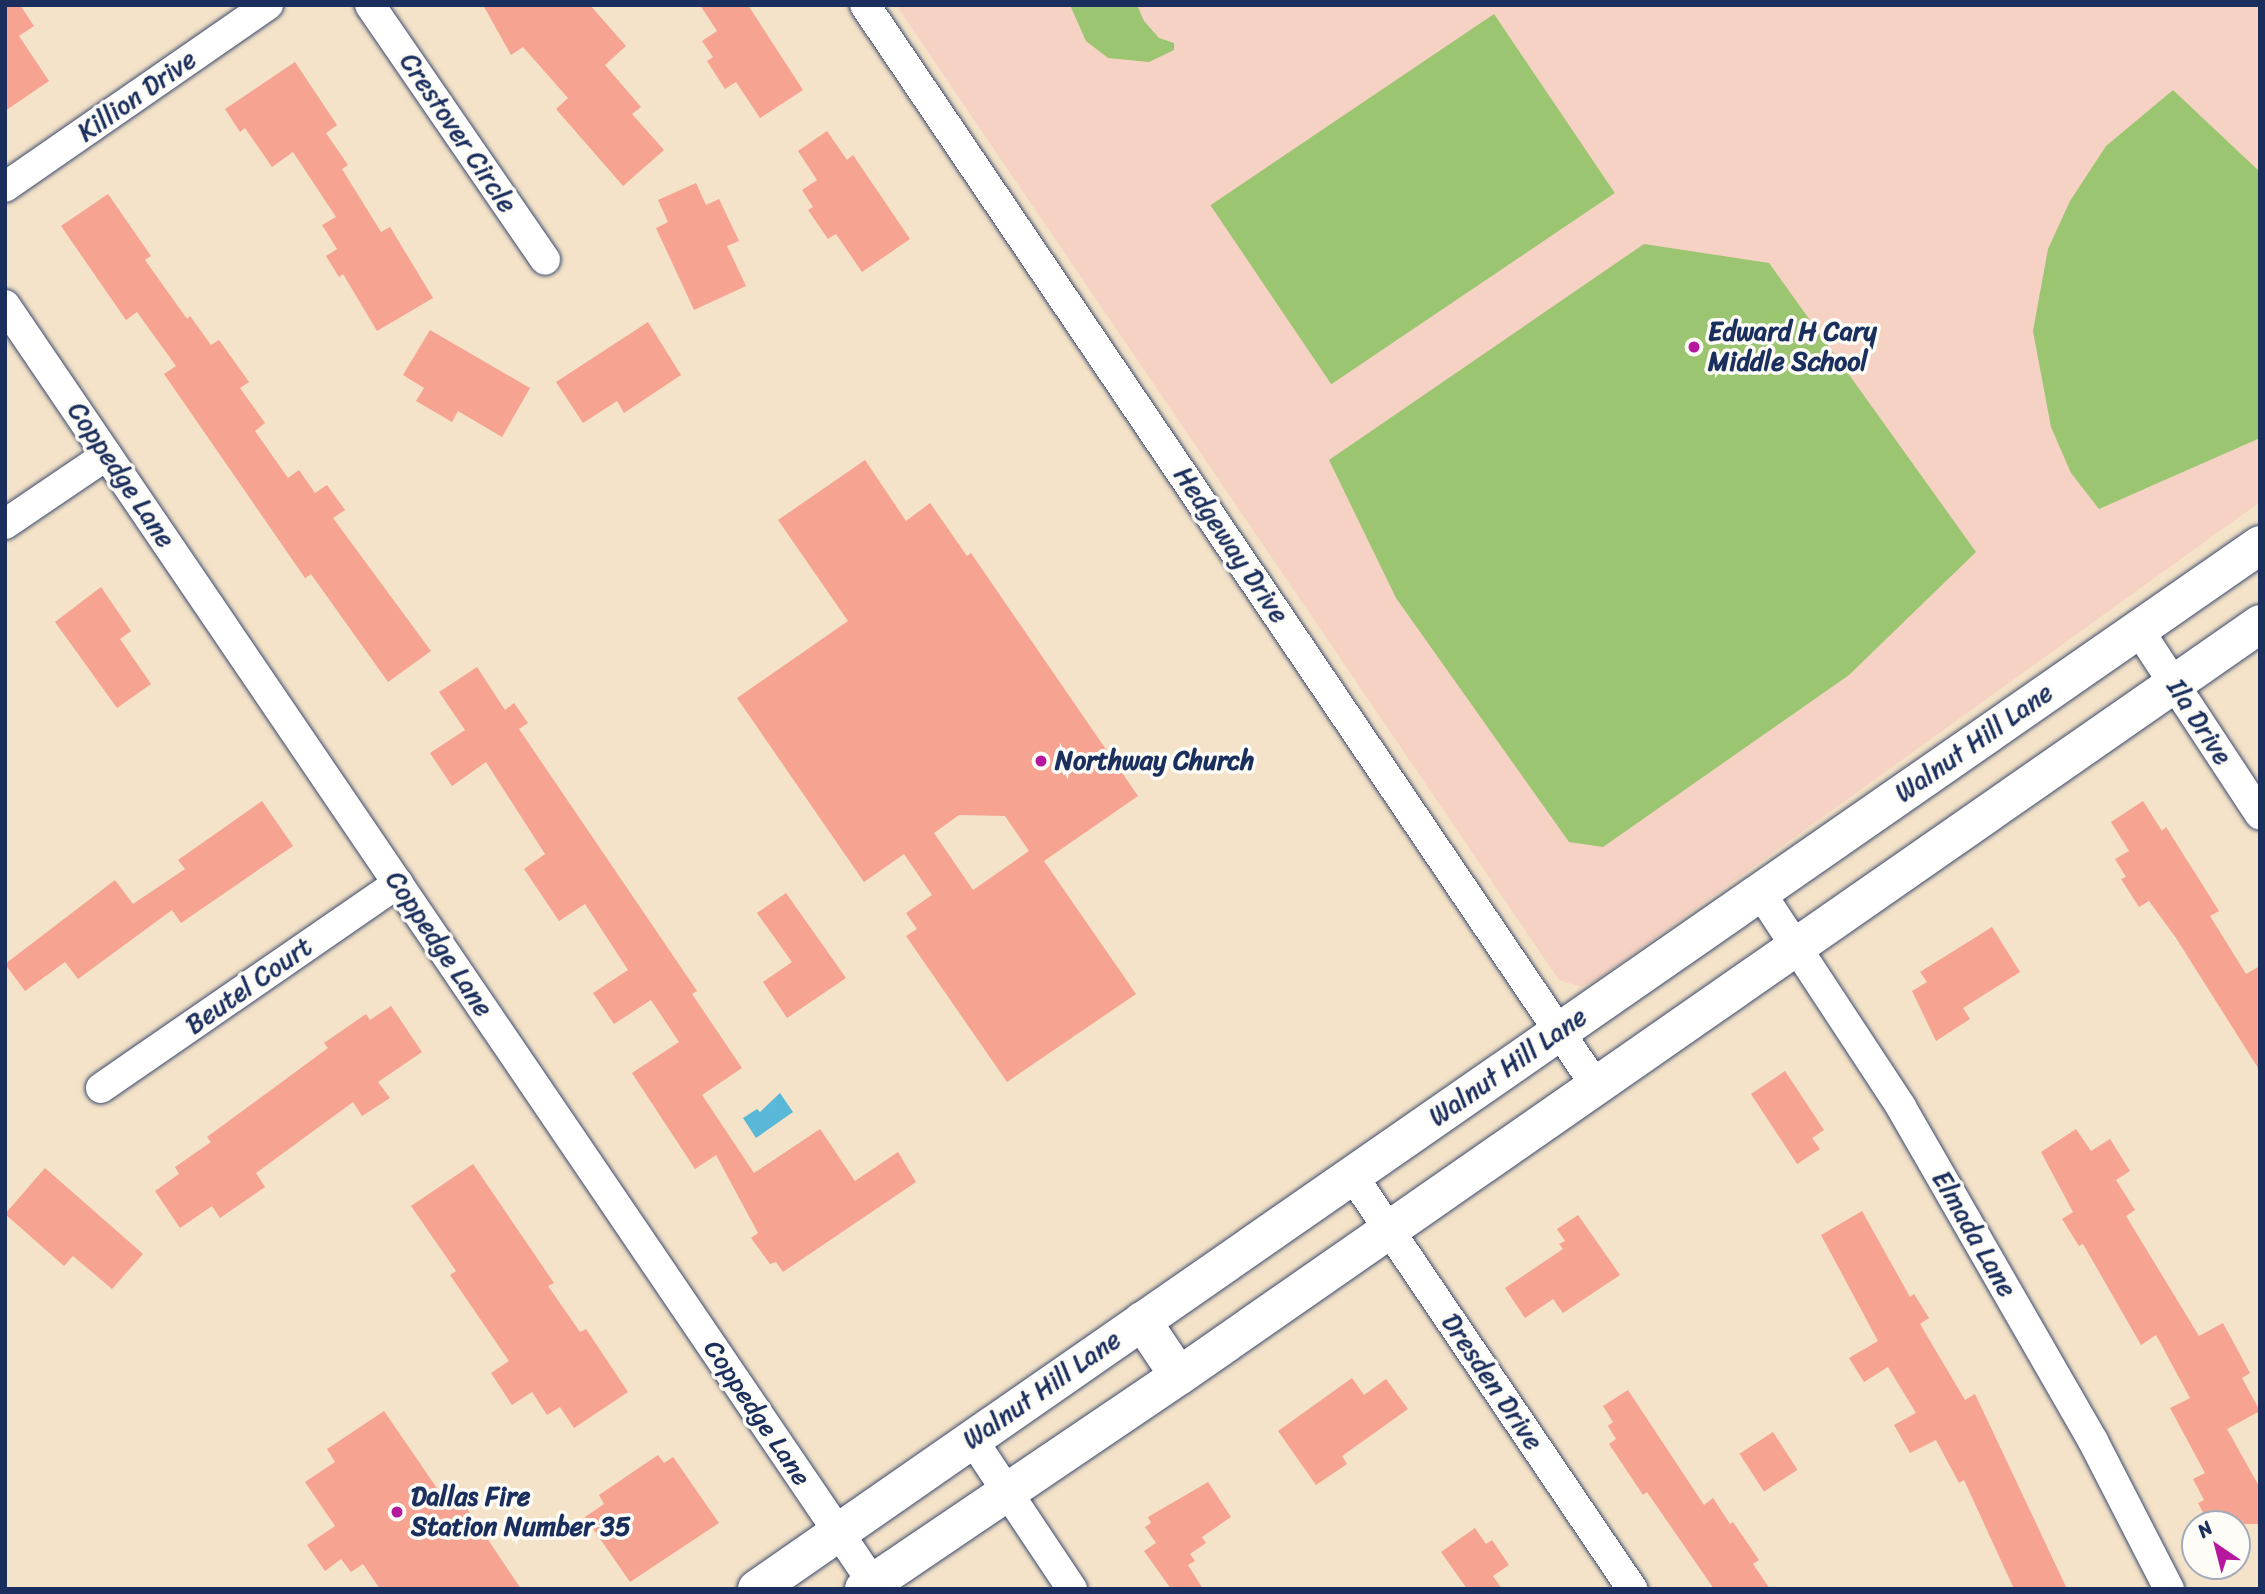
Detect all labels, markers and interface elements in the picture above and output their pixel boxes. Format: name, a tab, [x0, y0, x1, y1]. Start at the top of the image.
street label: Killion Drive	[72, 44, 202, 148]
street label: Crestover Circle	[393, 47, 523, 219]
place label: Edward H Cary Middle School	[1708, 316, 1877, 378]
marker: Edward H Cary Middle School	[1686, 339, 1702, 355]
street label: Coppedge Lane	[61, 396, 181, 554]
street label: Hedgeway Drive	[1167, 461, 1295, 629]
street label: Ila Drive	[2160, 673, 2238, 771]
street label: Walnut Hill Lane	[1889, 677, 2059, 809]
place label: Northway Church	[1055, 745, 1254, 777]
marker: Northway Church	[1033, 753, 1049, 769]
street label: Coppedge Lane	[379, 865, 499, 1023]
street label: Beutel Court	[180, 931, 318, 1041]
street label: Walnut Hill Lane	[1423, 1001, 1593, 1133]
street label: Elmada Lane	[1925, 1165, 2023, 1303]
street label: Dresden Drive	[1435, 1308, 1549, 1456]
street label: Walnut Hill Lane	[957, 1324, 1127, 1456]
street label: Coppedge Lane	[697, 1334, 817, 1492]
place label: Dallas Fire Station Number 35	[411, 1481, 631, 1542]
marker: Dallas Fire Station Number 35	[389, 1504, 405, 1520]
north arrow	[2181, 1510, 2251, 1580]
text: N	[2190, 1512, 2220, 1546]

